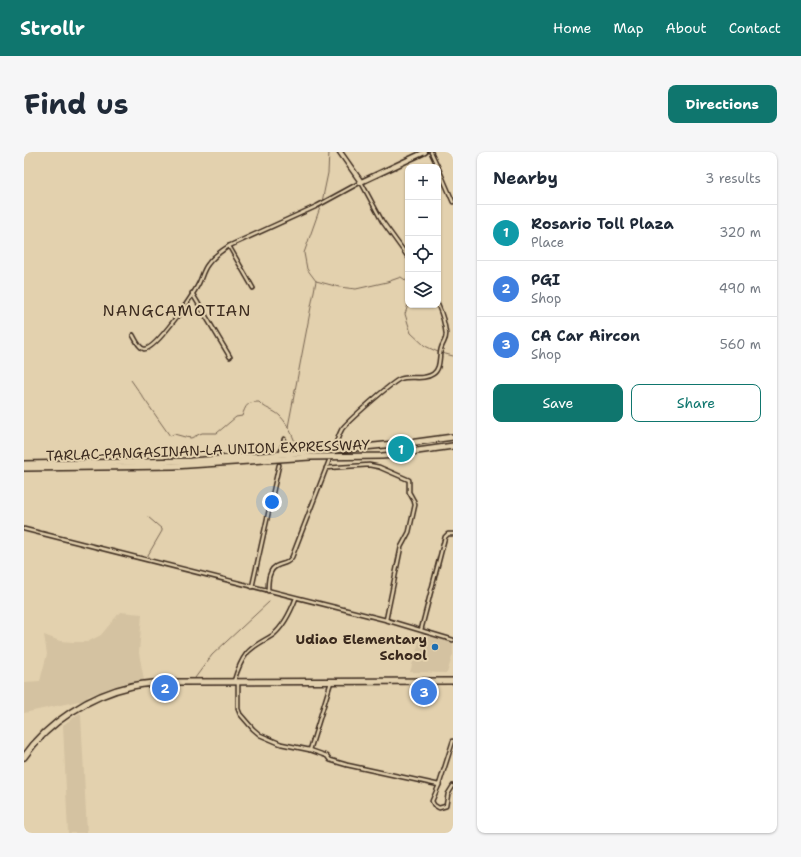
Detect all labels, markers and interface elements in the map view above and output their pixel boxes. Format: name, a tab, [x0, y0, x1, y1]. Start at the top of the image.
text: Strollr	[20, 16, 85, 41]
text: Home	[553, 19, 592, 37]
text: Map	[614, 19, 644, 37]
text: About	[666, 19, 707, 37]
text: Contact	[729, 19, 781, 37]
text: Find us	[24, 85, 129, 123]
button: Directions	[668, 85, 777, 123]
map controls	[405, 164, 441, 308]
button: +	[405, 164, 441, 200]
text: Nearby	[493, 167, 558, 189]
text: 3 results	[705, 170, 761, 187]
button: −	[405, 200, 441, 236]
text: Rosario Toll Plaza	[531, 214, 674, 234]
text: 1	[503, 224, 509, 241]
text: 320 m	[719, 224, 761, 241]
text: Place	[531, 234, 564, 251]
button: locate	[405, 236, 441, 272]
text: PGI	[531, 270, 560, 290]
button: layers	[405, 272, 441, 308]
text: 2	[501, 280, 511, 297]
text: 490 m	[719, 280, 761, 297]
text: Shop	[531, 290, 561, 307]
district label: NANGCAMOTIAN	[103, 300, 251, 321]
text: CA Car Aircon	[531, 326, 640, 346]
text: 3	[501, 336, 511, 353]
text: 560 m	[720, 336, 761, 353]
text: Shop	[531, 346, 561, 363]
button: Save	[493, 384, 623, 422]
button: Share	[631, 384, 761, 422]
pin: 1	[388, 434, 414, 464]
street label: TARLAC-PANGASINAN-LA UNION EXPRESSWAY	[46, 435, 371, 465]
your location	[262, 492, 282, 512]
place label: Udiao Elementary School	[296, 630, 427, 664]
marker: Udiao Elementary School	[430, 642, 440, 652]
pin: 2	[152, 673, 178, 703]
pin: 3	[411, 677, 437, 707]

